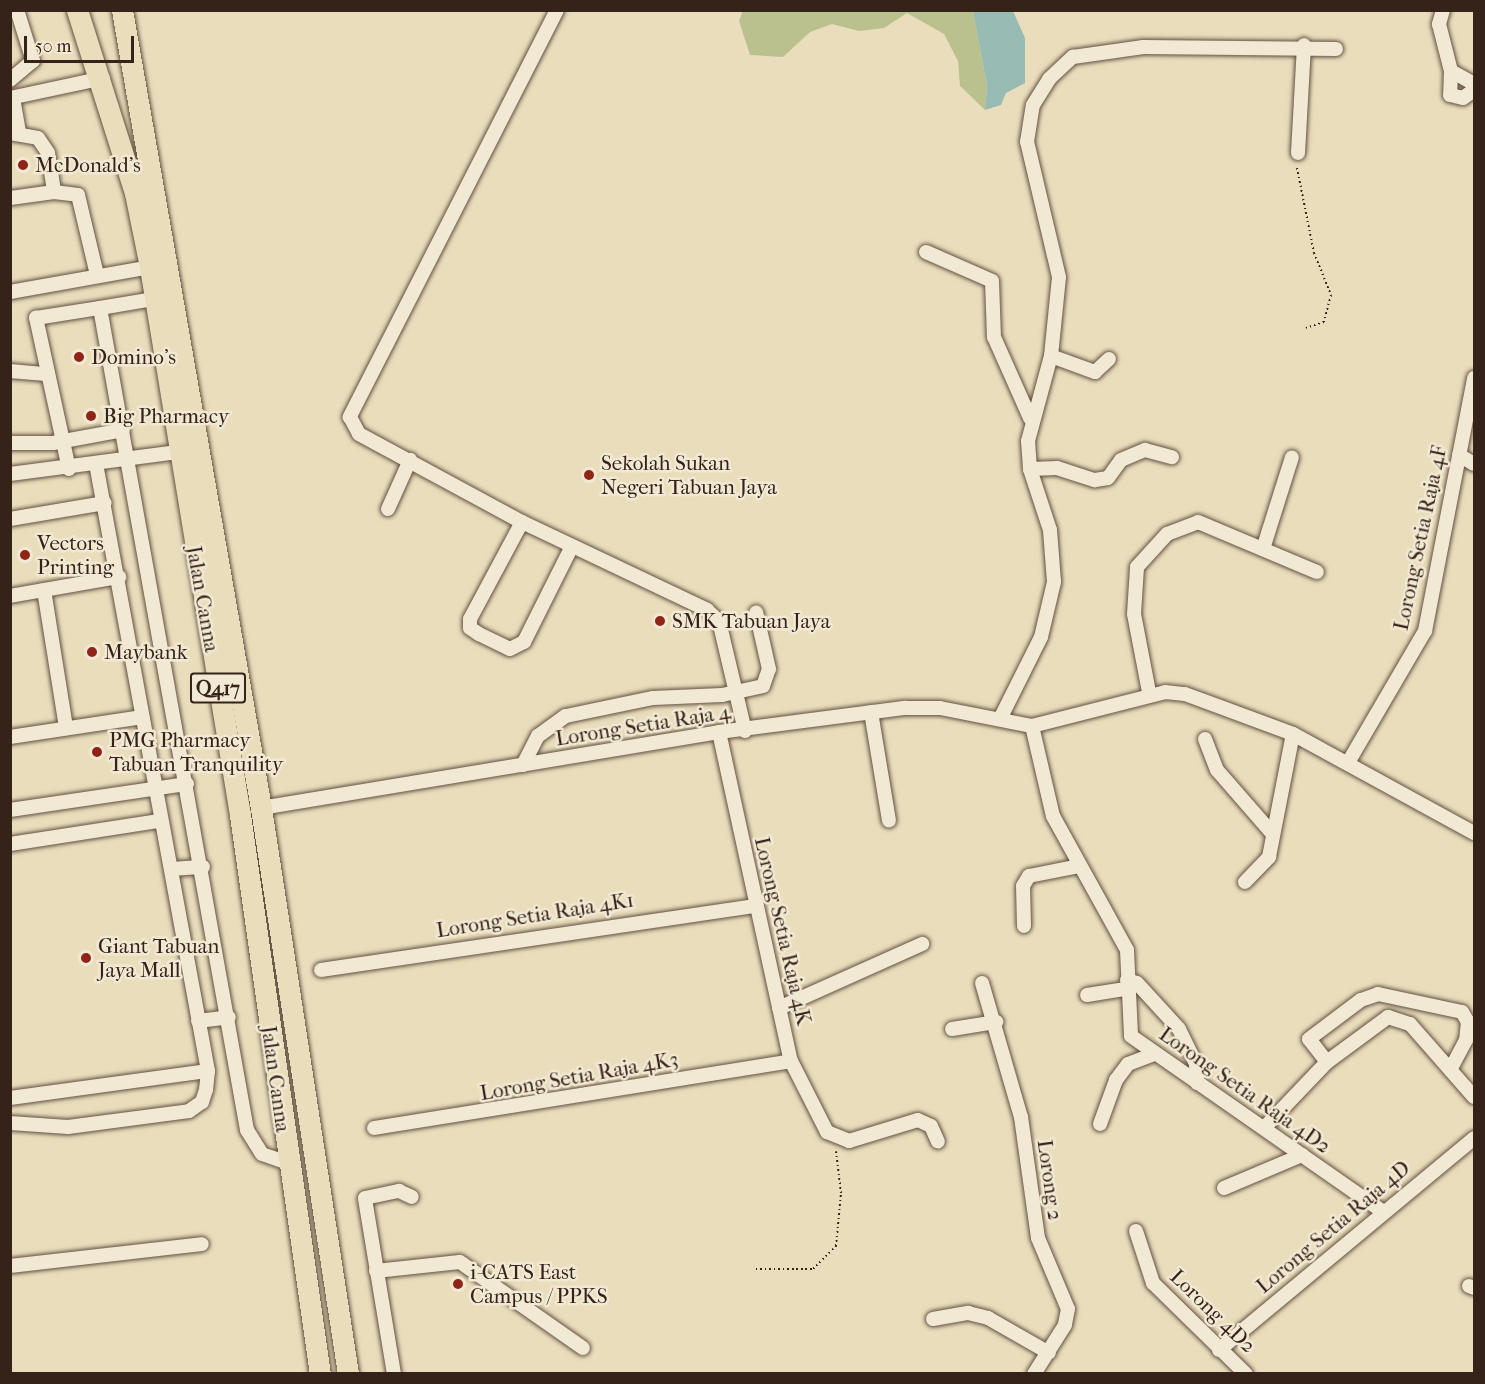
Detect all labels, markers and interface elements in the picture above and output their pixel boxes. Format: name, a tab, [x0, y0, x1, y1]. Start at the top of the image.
scale bar	[27, 24, 136, 62]
text: 50 m	[35, 36, 71, 57]
place label: McDonald's	[35, 152, 141, 178]
marker: McDonald's	[16, 158, 30, 172]
place label: Domino's	[91, 344, 176, 370]
marker: Domino's	[72, 350, 86, 364]
place label: Big Pharmacy	[103, 403, 229, 429]
marker: Big Pharmacy	[84, 409, 98, 423]
street label: Lorong Setia Raja 4F	[1388, 443, 1452, 633]
place label: Sekolah Sukan Negeri Tabuan Jaya	[601, 450, 777, 500]
marker: Sekolah Sukan Negeri Tabuan Jaya	[582, 468, 596, 482]
place label: Vectors Printing	[37, 530, 114, 580]
street label: Jalan Canna	[181, 544, 225, 654]
marker: Vectors Printing	[18, 548, 32, 562]
place label: SMK Tabuan Jaya	[672, 608, 831, 634]
marker: SMK Tabuan Jaya	[653, 614, 667, 628]
place label: Maybank	[104, 639, 187, 665]
marker: Maybank	[85, 645, 99, 659]
road number: Q417	[190, 671, 246, 705]
street label: Lorong Setia Raja 4	[554, 699, 732, 751]
place label: PMG Pharmacy Tabuan Tranquility	[109, 727, 283, 777]
marker: PMG Pharmacy Tabuan Tranquility	[90, 745, 104, 759]
street label: Lorong Setia Raja 4K	[749, 835, 817, 1027]
street label: Lorong Setia Raja 4K1	[434, 887, 636, 943]
place label: Giant Tabuan Jaya Mall	[98, 933, 220, 983]
marker: Giant Tabuan Jaya Mall	[79, 951, 93, 965]
street label: Lorong Setia Raja 4D2	[1154, 1021, 1336, 1159]
street label: Jalan Canna	[256, 1024, 296, 1134]
street label: Lorong Setia Raja 4K3	[478, 1046, 680, 1106]
street label: Lorong 2	[1032, 1138, 1068, 1222]
street label: Lorong Setia Raja 4D	[1251, 1155, 1415, 1299]
place label: i-CATS East Campus / PPKS	[470, 1259, 608, 1309]
street label: Lorong 4D2	[1165, 1264, 1261, 1358]
marker: i-CATS East Campus / PPKS	[451, 1277, 465, 1291]

